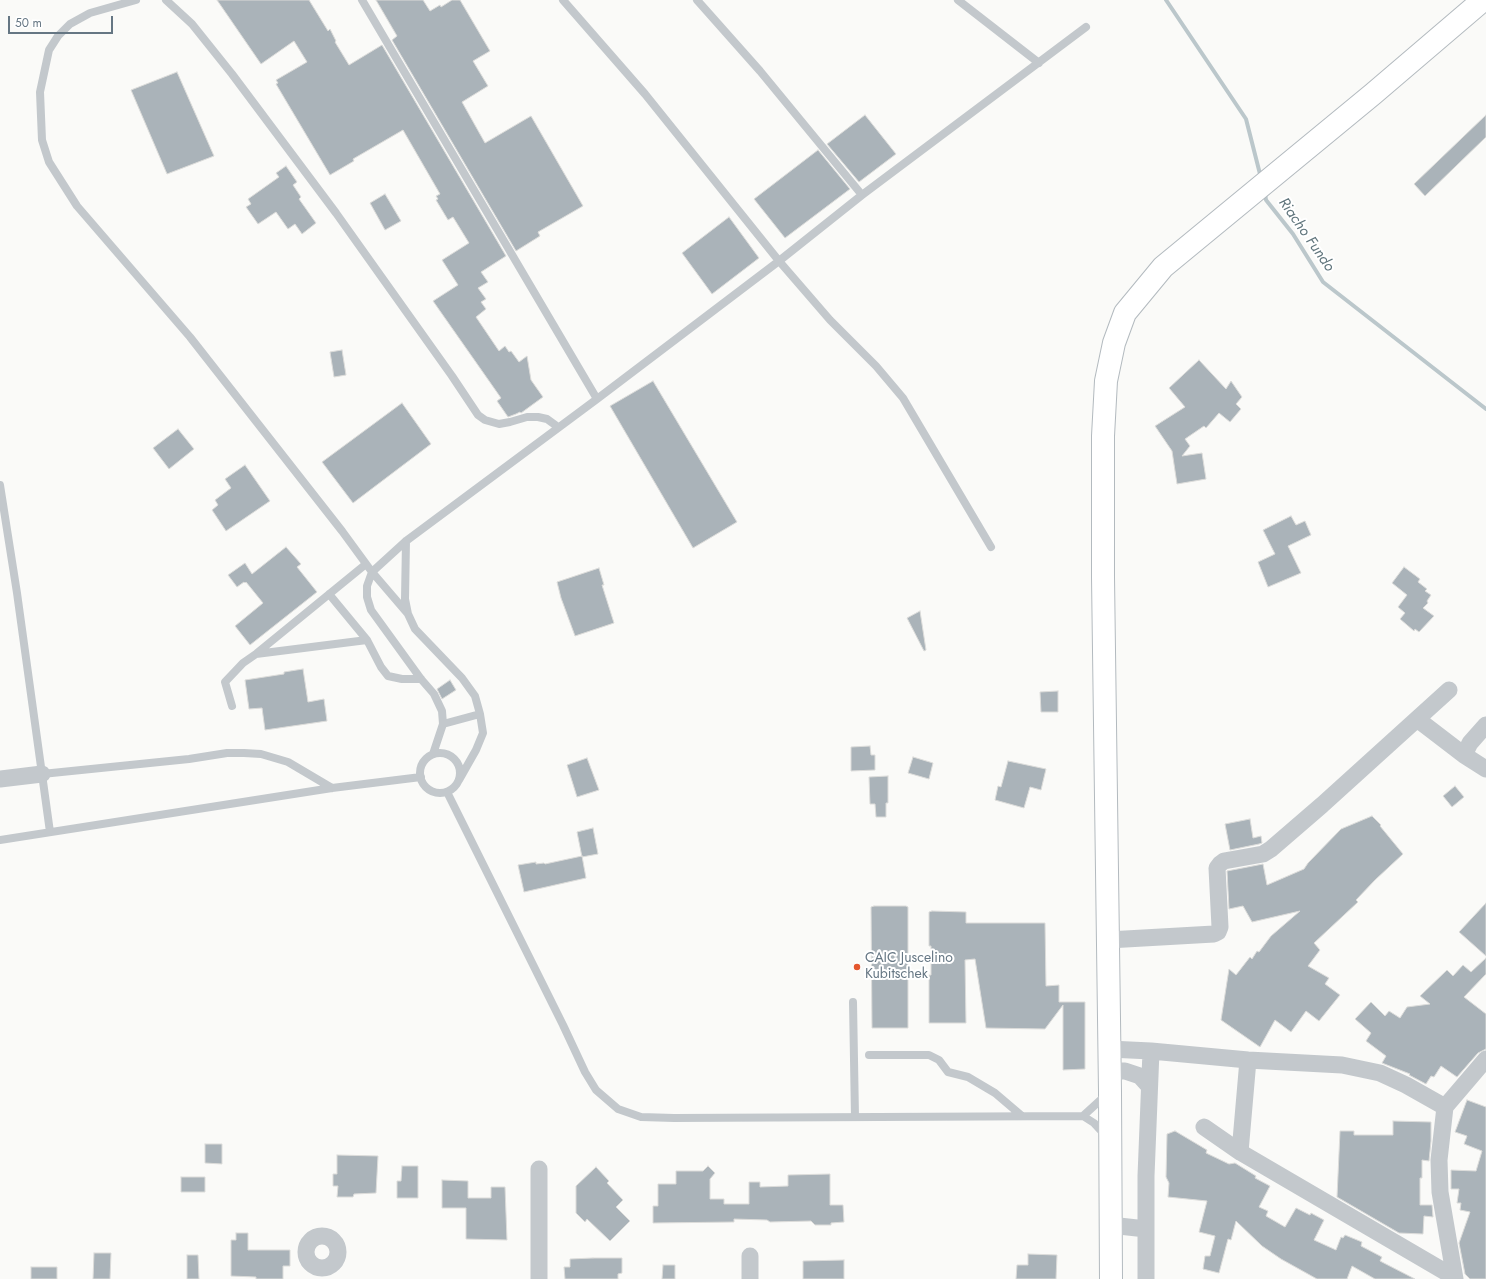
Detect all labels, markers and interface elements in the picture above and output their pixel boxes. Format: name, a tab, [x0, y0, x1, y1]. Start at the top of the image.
scale bar	[10, 8, 115, 34]
text: 50 m	[15, 14, 42, 32]
water label: Riacho Fundo	[1274, 195, 1338, 275]
place label: CAIC Juscelino Kubitschek	[865, 951, 953, 984]
marker: CAIC Juscelino Kubitschek	[852, 962, 862, 972]

